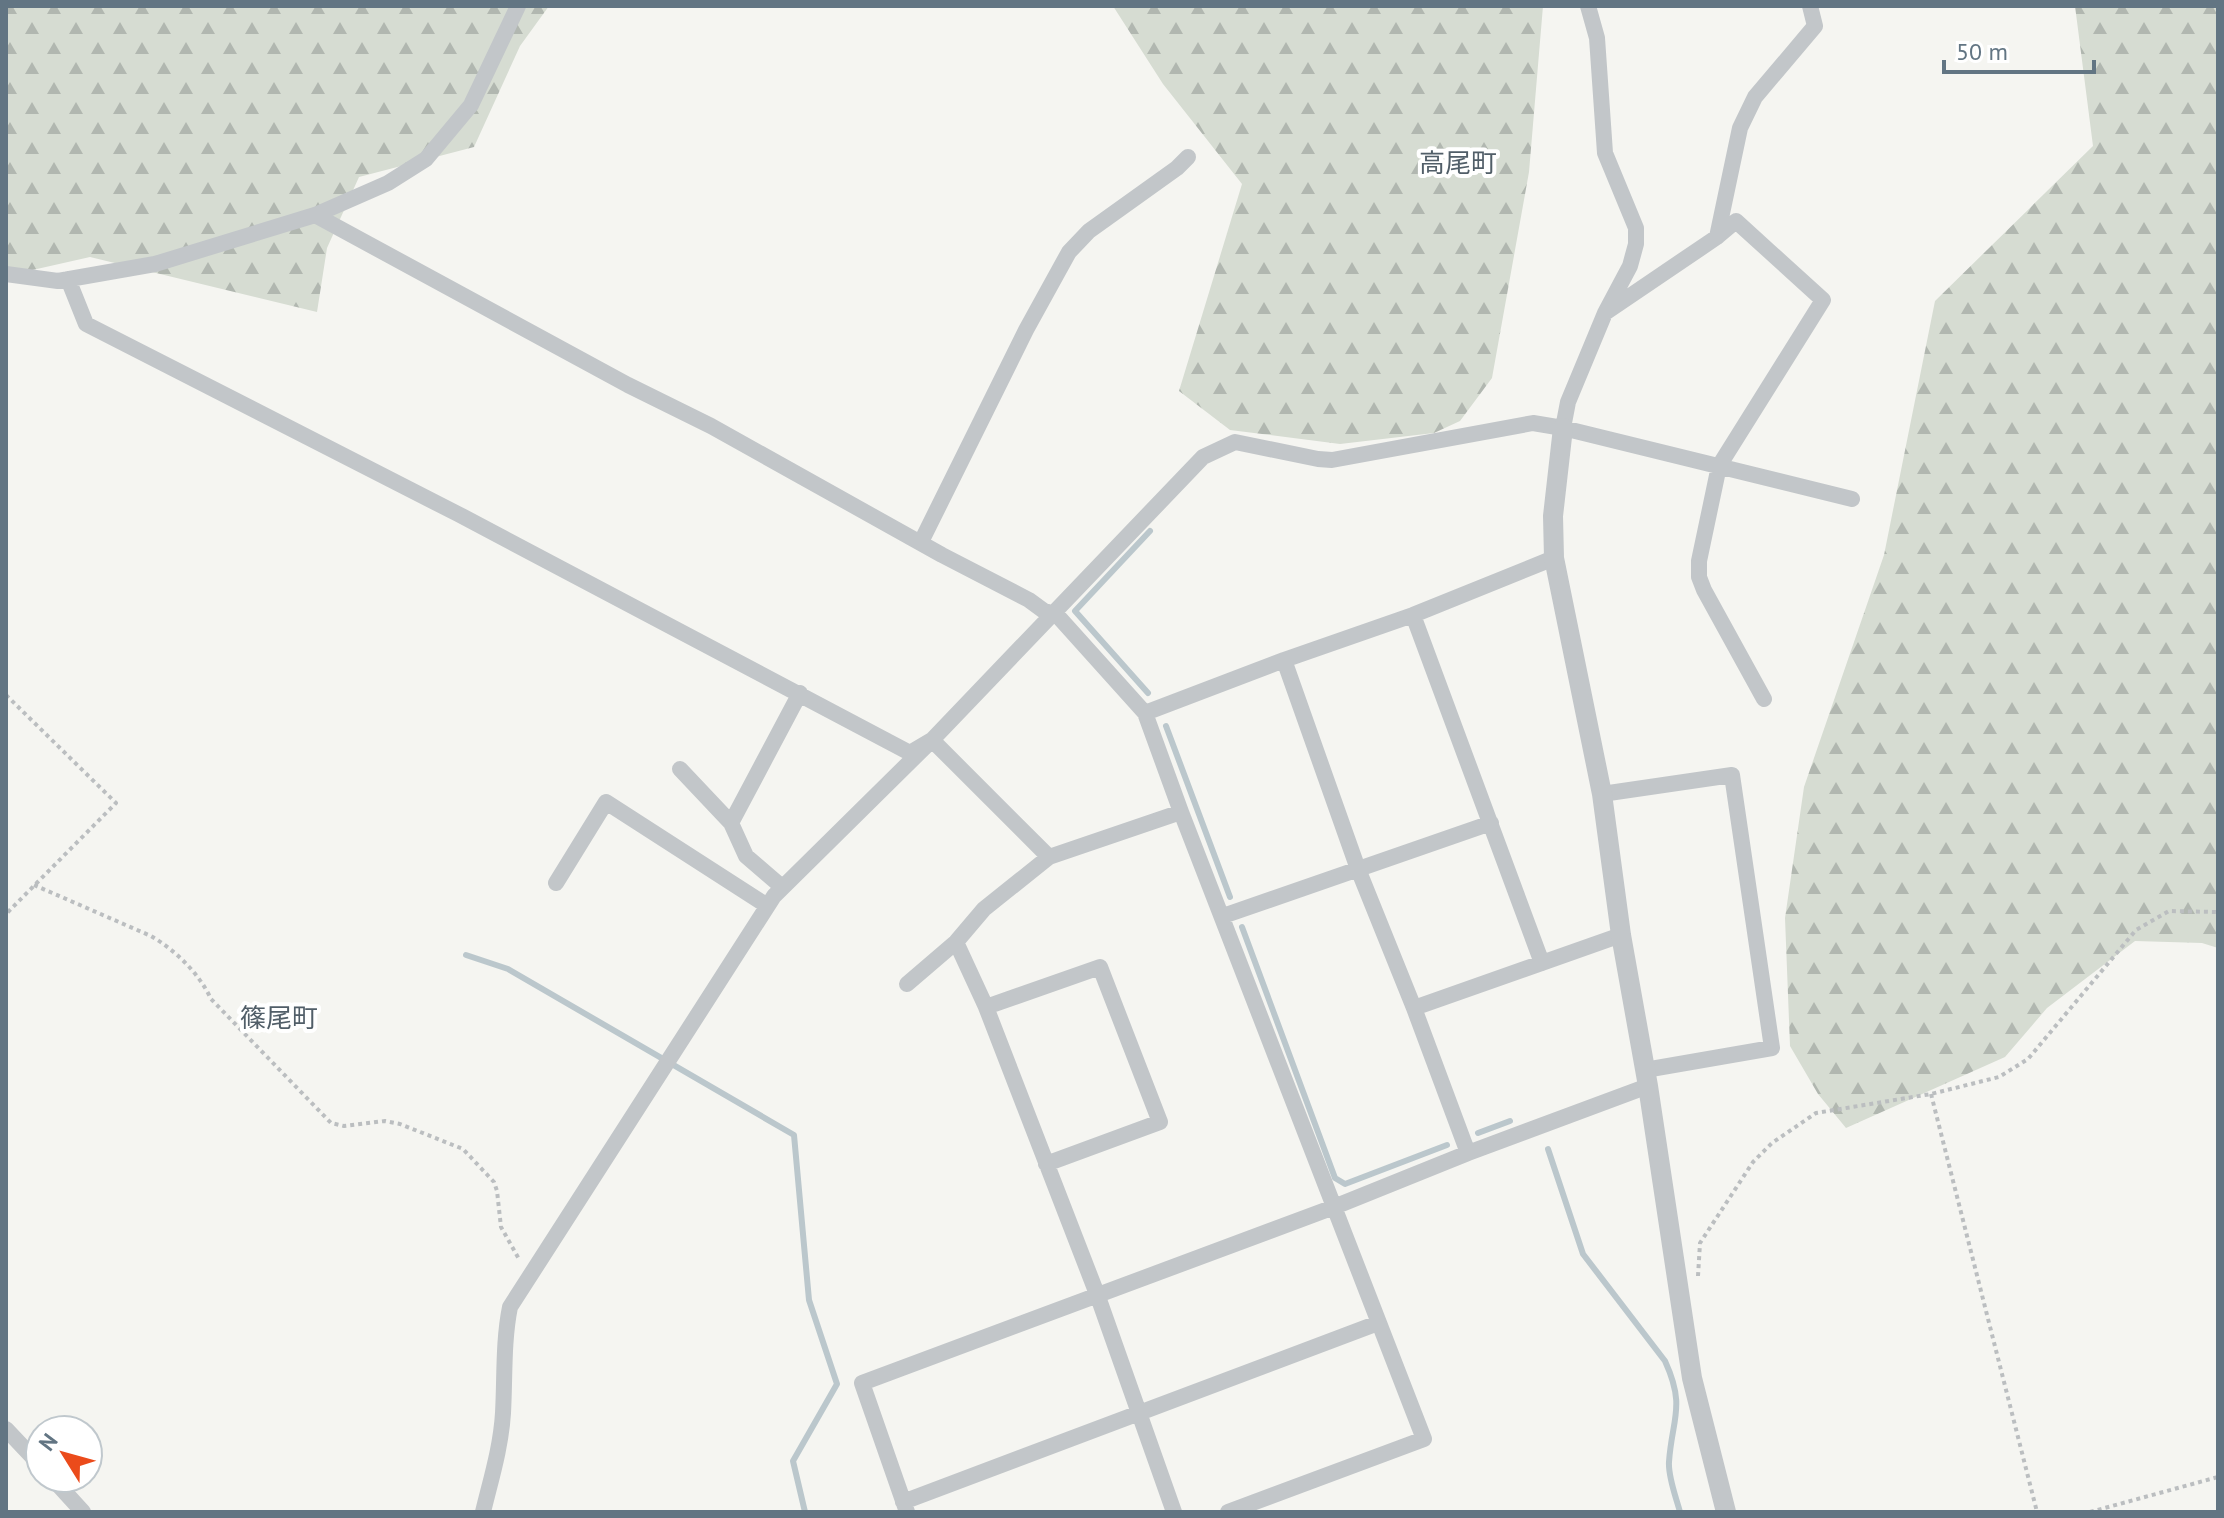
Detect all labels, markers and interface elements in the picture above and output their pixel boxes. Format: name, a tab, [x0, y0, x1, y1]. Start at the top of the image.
scale bar	[1944, 24, 2094, 74]
text: 50 m	[1956, 36, 2008, 67]
district label: 高尾町	[1419, 146, 1497, 179]
district label: 篠尾町	[240, 1001, 318, 1034]
north arrow	[24, 1414, 104, 1494]
text: N	[32, 1428, 64, 1456]

